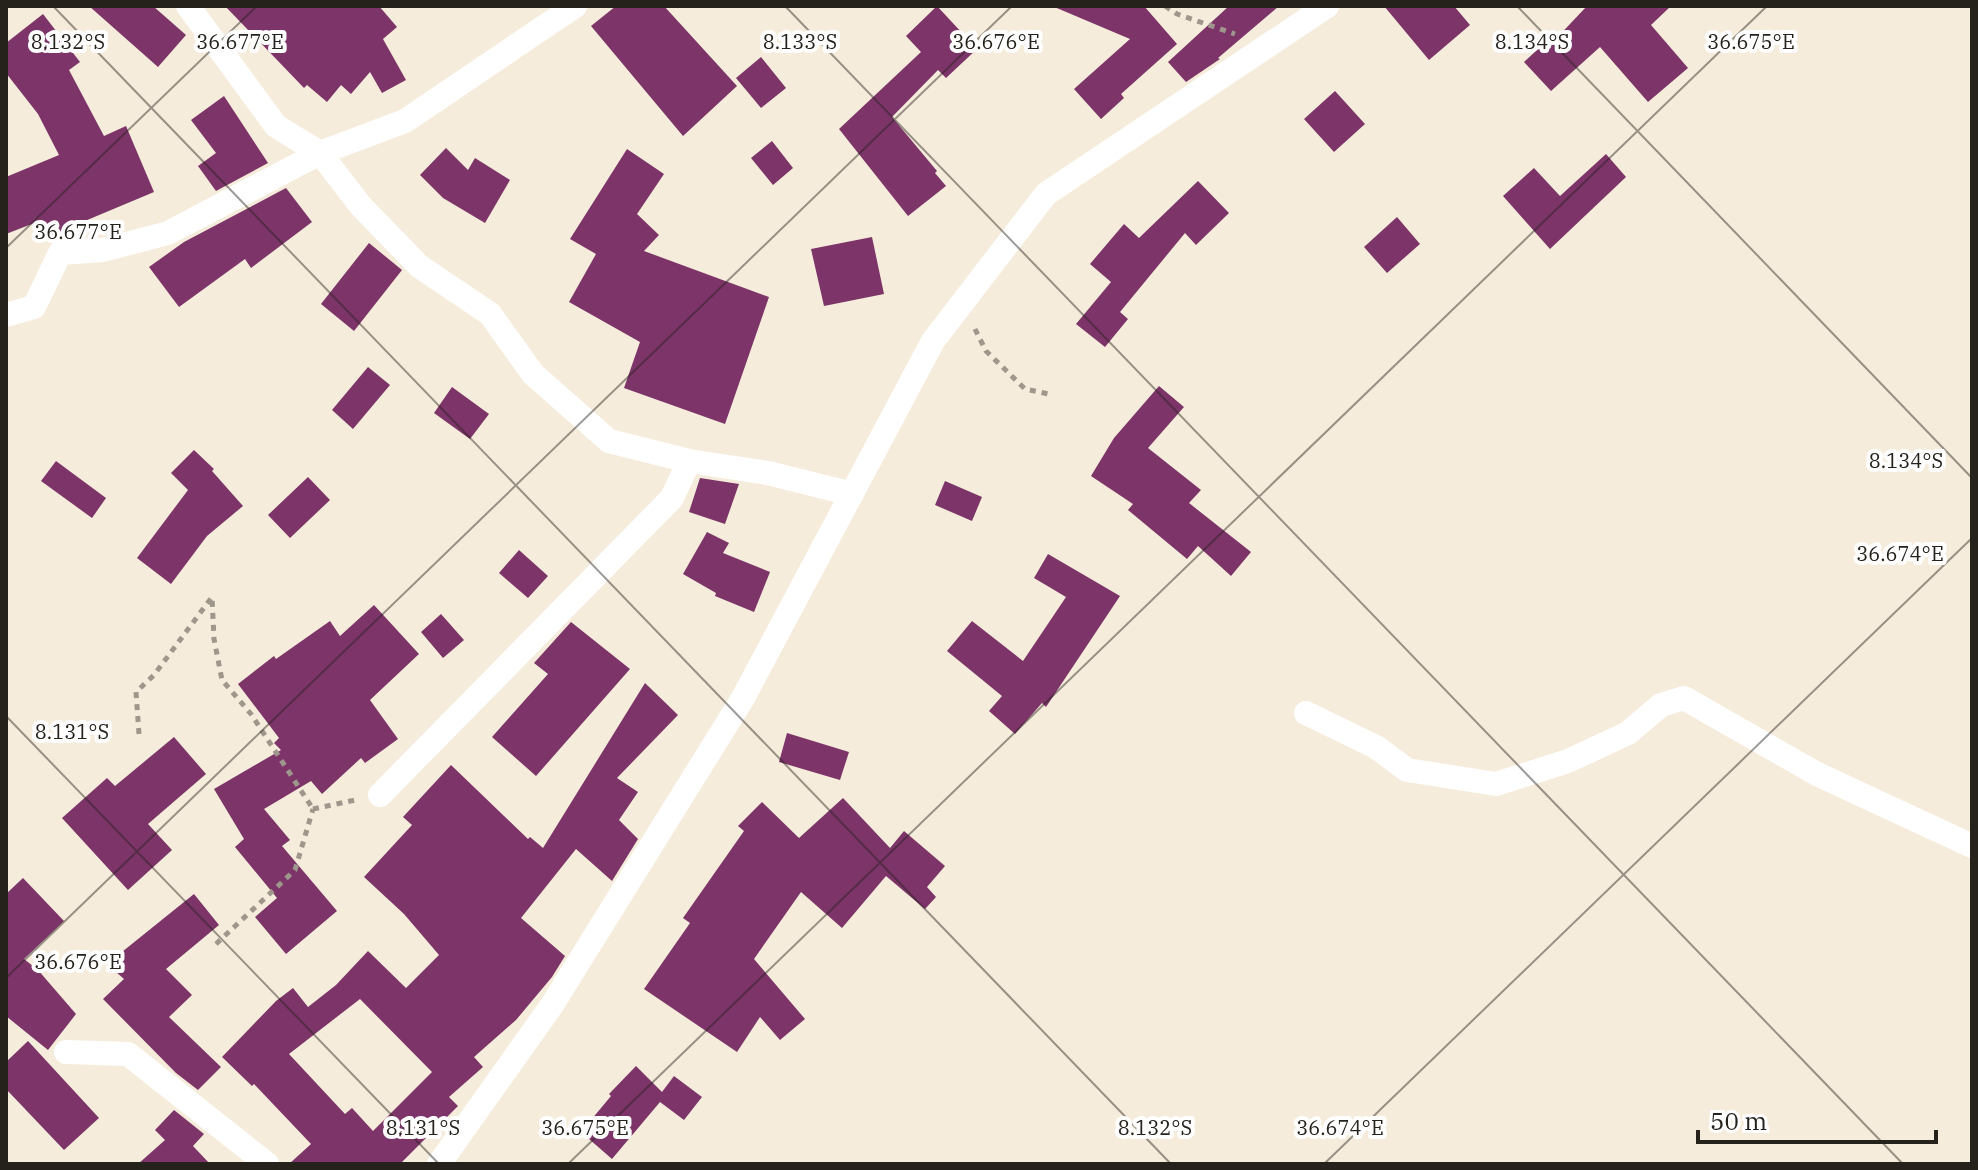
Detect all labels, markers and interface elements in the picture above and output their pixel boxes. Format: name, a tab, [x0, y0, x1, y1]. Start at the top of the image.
text: 8.132°S	[31, 28, 105, 55]
text: 36.677°E	[196, 28, 284, 55]
text: 8.133°S	[763, 28, 837, 55]
text: 36.676°E	[952, 28, 1040, 55]
text: 8.134°S	[1495, 28, 1569, 55]
text: 36.675°E	[1707, 28, 1795, 55]
text: 36.677°E	[34, 218, 122, 245]
text: 8.134°S	[1869, 447, 1943, 474]
text: 36.674°E	[1856, 540, 1944, 567]
text: 8.131°S	[35, 718, 109, 745]
text: 36.676°E	[34, 948, 122, 975]
scale bar	[1698, 1094, 1936, 1144]
text: 50 m	[1710, 1105, 1767, 1137]
text: 8.131°S	[386, 1114, 460, 1141]
text: 36.675°E	[541, 1114, 629, 1141]
text: 8.132°S	[1118, 1114, 1192, 1141]
text: 36.674°E	[1296, 1114, 1384, 1141]

